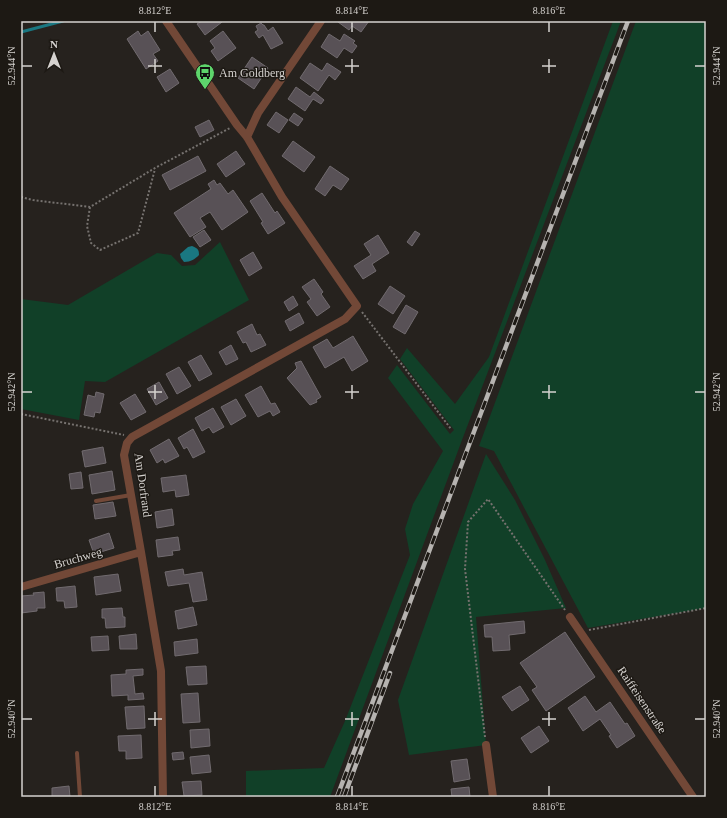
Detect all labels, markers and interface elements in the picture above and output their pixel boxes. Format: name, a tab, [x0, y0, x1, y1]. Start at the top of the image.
text: 8.812°E	[139, 5, 171, 16]
text: 8.814°E	[336, 5, 368, 16]
text: 8.816°E	[533, 5, 565, 16]
north arrow	[34, 34, 74, 74]
text: N	[50, 38, 58, 50]
text: 52.944°N	[6, 47, 17, 85]
text: 52.944°N	[711, 47, 722, 85]
bus stop icon: Am Goldberg	[194, 62, 216, 90]
place label: Am Goldberg	[219, 66, 285, 80]
text: 52.942°N	[6, 373, 17, 411]
text: 52.942°N	[711, 373, 722, 411]
street label: Am Dorfrand	[132, 452, 154, 518]
street label: Bruchweg	[52, 544, 104, 572]
street label: Raiffeisenstraße	[614, 664, 670, 736]
text: 52.940°N	[6, 700, 17, 738]
text: 52.940°N	[711, 700, 722, 738]
text: 8.812°E	[139, 801, 171, 812]
text: 8.814°E	[336, 801, 368, 812]
text: 8.816°E	[533, 801, 565, 812]

